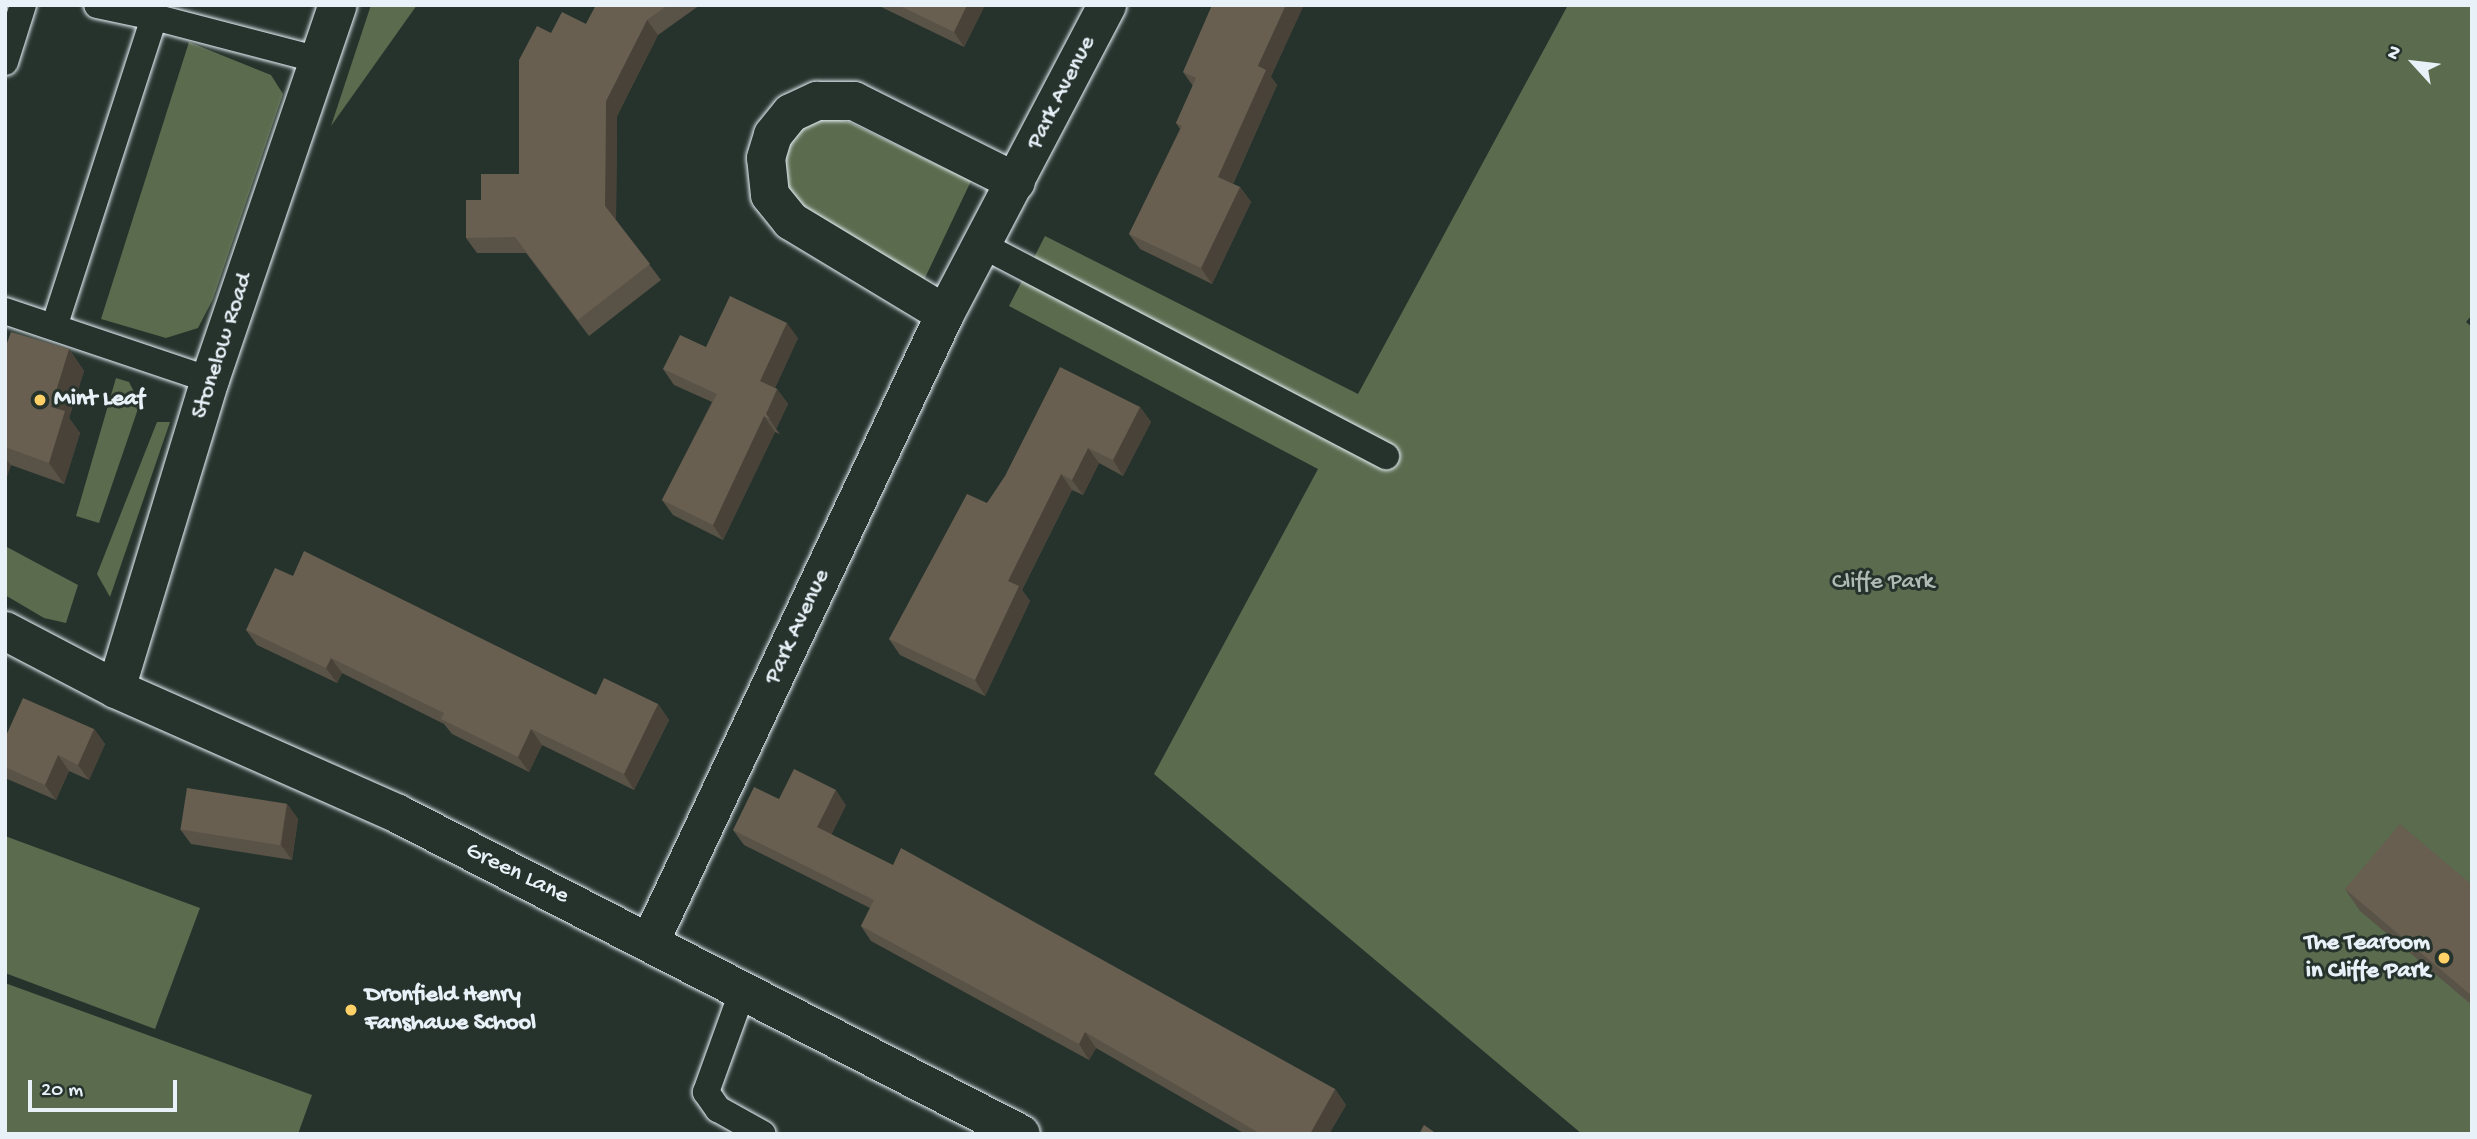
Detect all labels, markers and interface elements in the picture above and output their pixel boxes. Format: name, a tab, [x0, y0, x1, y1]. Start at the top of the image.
north arrow	[2379, 28, 2449, 98]
street label: Park Avenue	[1021, 31, 1103, 155]
text: N	[2382, 42, 2408, 64]
street label: Stonelow Road	[186, 269, 260, 423]
place label: Mint Leaf	[54, 386, 145, 414]
marker: Mint Leaf	[32, 392, 48, 408]
street label: Park Avenue	[759, 565, 837, 689]
park label: Cliffe Park	[1832, 569, 1934, 597]
street label: Green Lane	[461, 837, 573, 911]
place label: The Tearoom in Cliffe Park	[2304, 930, 2430, 986]
marker: The Tearoom in Cliffe Park	[2436, 950, 2452, 966]
place label: Dronfield Henry Fanshawe School	[365, 982, 536, 1038]
marker: Dronfield Henry Fanshawe School	[343, 1002, 359, 1018]
scale bar	[32, 1066, 180, 1110]
text: 20 m	[41, 1079, 83, 1104]

